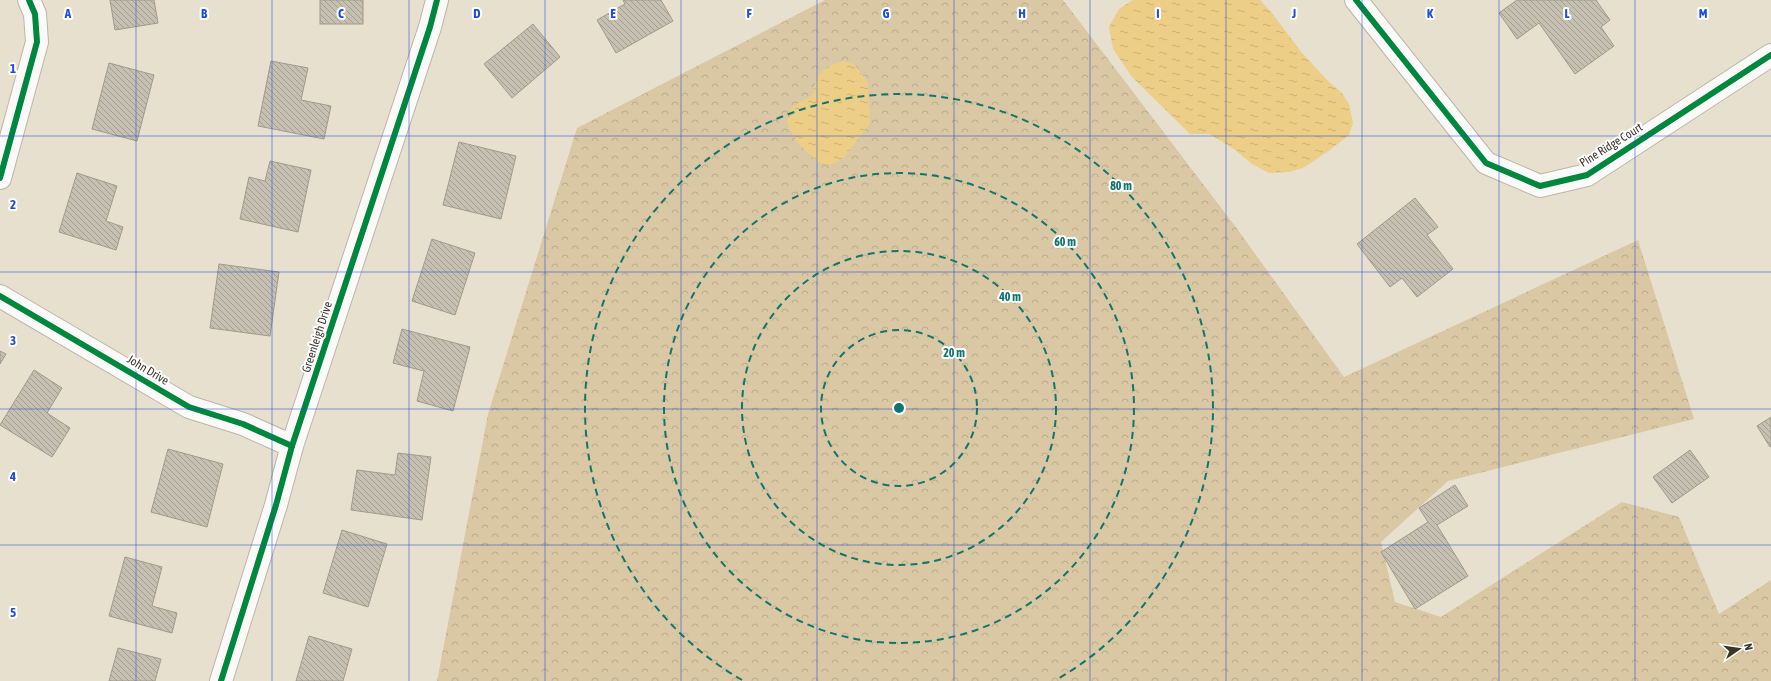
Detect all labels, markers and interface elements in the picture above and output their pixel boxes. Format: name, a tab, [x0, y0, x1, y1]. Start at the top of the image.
text: A	[64, 6, 72, 21]
text: B	[201, 6, 208, 21]
text: C	[338, 6, 344, 21]
text: D	[473, 6, 481, 21]
text: E	[610, 6, 616, 21]
text: F	[746, 6, 752, 21]
text: G	[883, 6, 890, 21]
text: H	[1018, 6, 1026, 21]
text: I	[1156, 6, 1160, 21]
text: J	[1291, 6, 1296, 21]
text: K	[1427, 6, 1434, 21]
text: L	[1564, 6, 1570, 21]
text: M	[1699, 6, 1708, 21]
text: 1	[10, 61, 16, 76]
street label: Pine Ridge Court	[1577, 120, 1645, 170]
text: 80 m	[1110, 179, 1132, 193]
text: 2	[10, 197, 16, 212]
text: 60 m	[1054, 235, 1076, 249]
text: 40 m	[998, 290, 1021, 304]
street label: Greenleigh Drive	[299, 300, 335, 374]
text: 3	[10, 333, 16, 348]
text: 20 m	[943, 346, 965, 360]
street label: John Drive	[125, 352, 171, 388]
centre of rings	[892, 401, 906, 415]
text: 4	[9, 469, 16, 484]
text: 5	[10, 605, 16, 620]
north arrow	[1719, 629, 1759, 669]
text: N	[1742, 642, 1755, 651]

